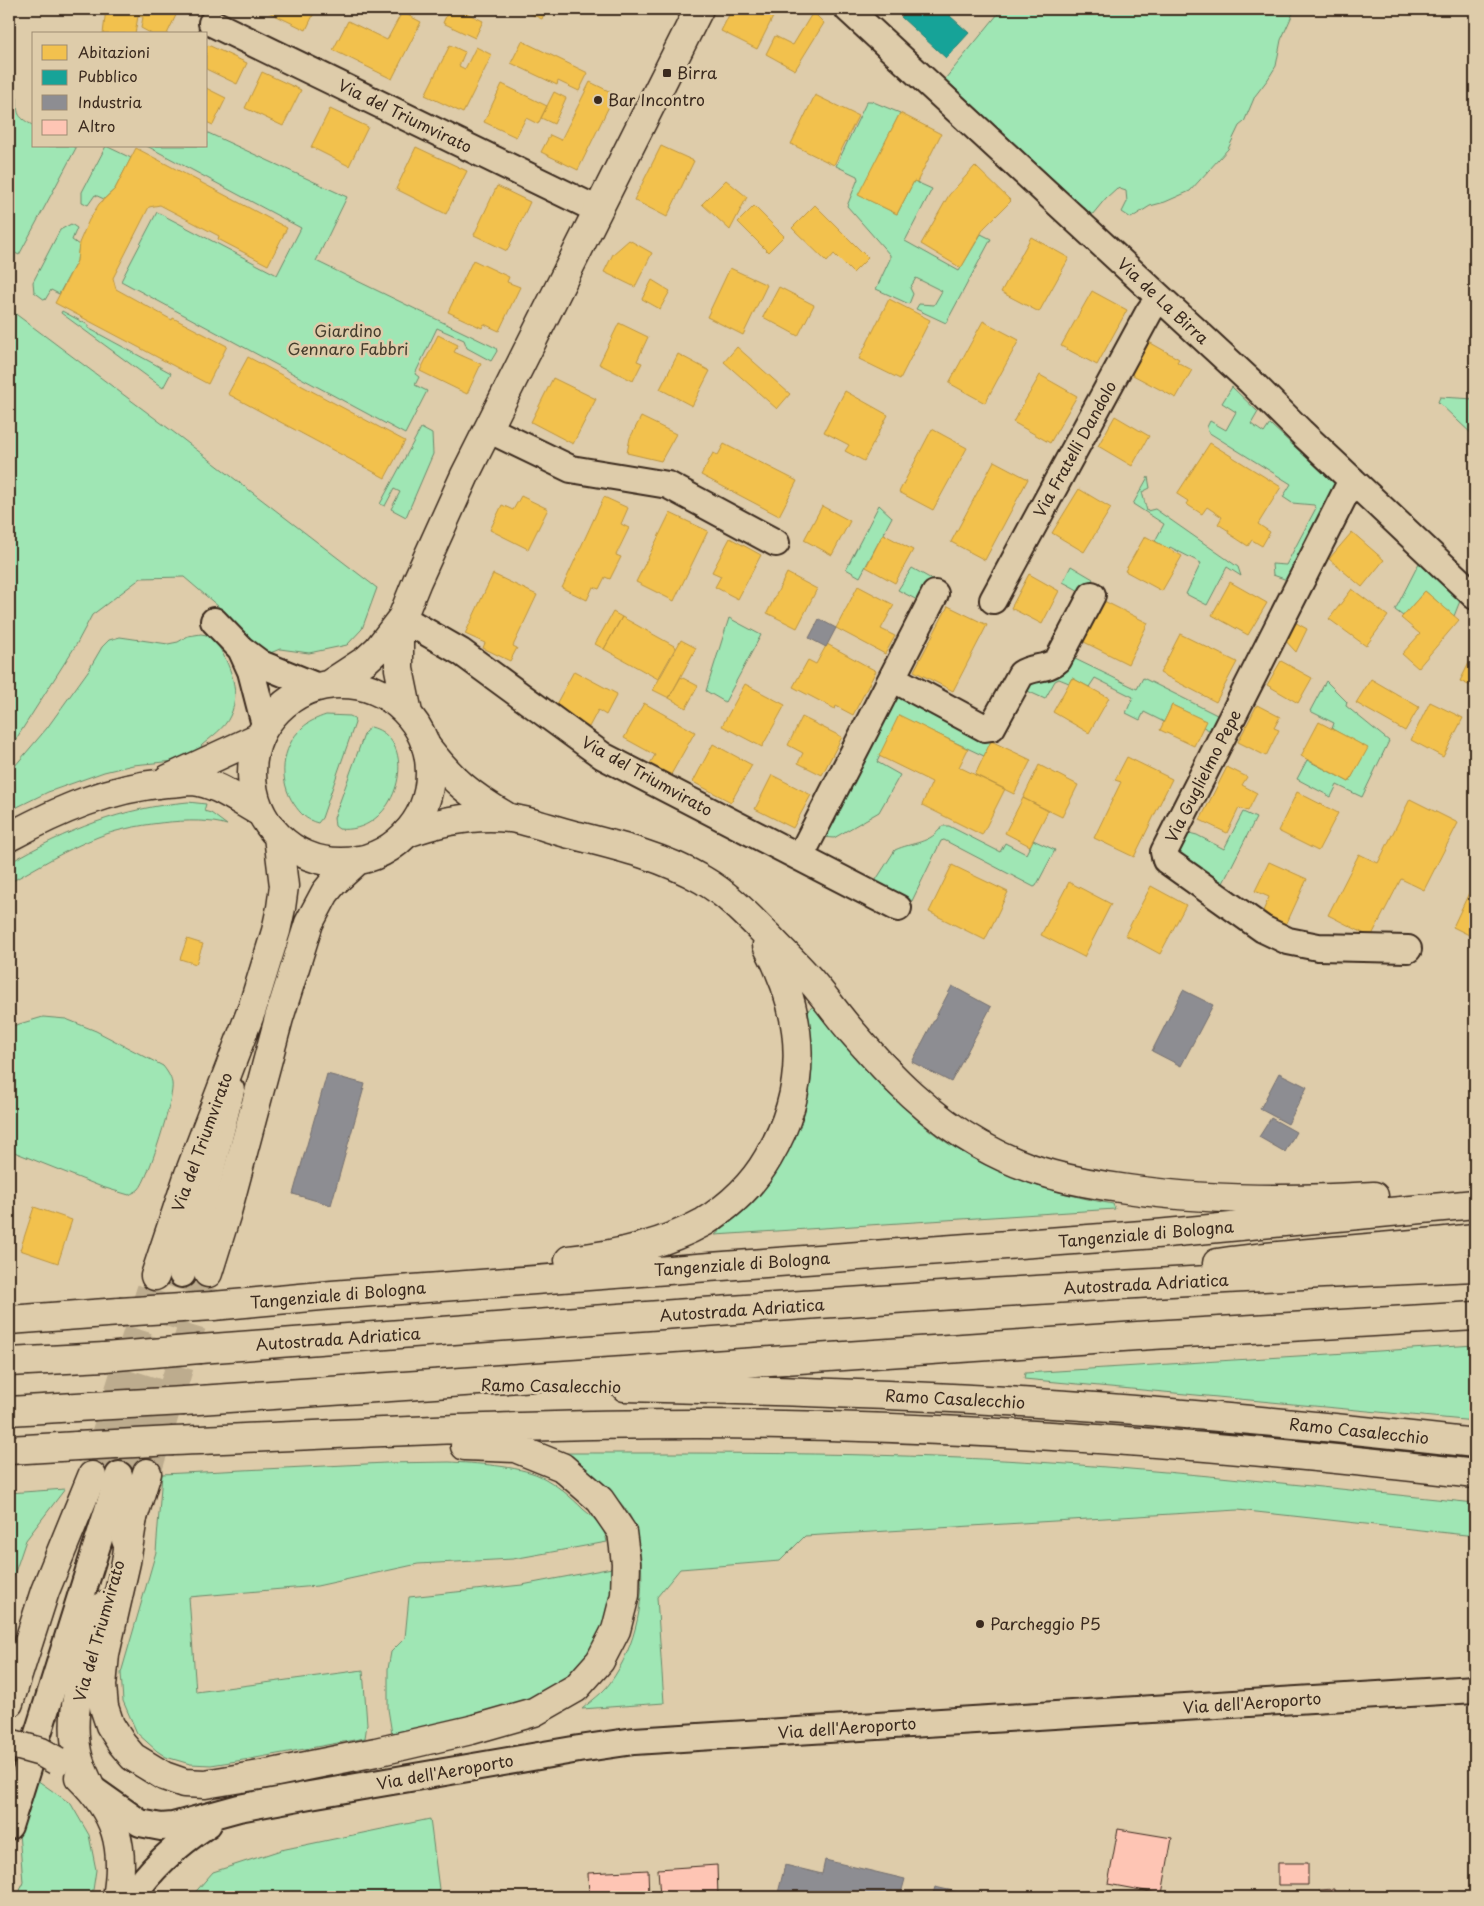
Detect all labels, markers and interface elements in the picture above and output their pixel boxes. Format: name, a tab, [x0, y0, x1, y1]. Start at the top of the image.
legend	[32, 32, 208, 148]
text: Abitazioni	[78, 40, 150, 63]
place label: Birra	[677, 60, 717, 84]
text: Pubblico	[78, 64, 138, 87]
marker: Birra	[661, 67, 673, 79]
street label: Via del Triumvirato	[334, 72, 477, 158]
place label: Bar Incontro	[608, 87, 705, 111]
text: Industria	[78, 90, 142, 113]
marker: Bar Incontro	[592, 94, 604, 106]
text: Altro	[78, 114, 115, 137]
street label: Via de La Birra	[1113, 251, 1215, 349]
park label: Giardino Gennaro Fabbri	[288, 318, 408, 360]
street label: Via Fratelli Dandolo	[1027, 376, 1122, 521]
street label: Via Guglielmo Pepe	[1158, 705, 1246, 846]
street label: Via del Triumvirato	[578, 729, 717, 821]
street label: Via del Triumvirato	[165, 1069, 237, 1215]
street label: Tangenziale di Bologna	[1057, 1213, 1235, 1253]
street label: Tangenziale di Bologna	[653, 1245, 831, 1281]
street label: Autostrada Adriatica	[1063, 1267, 1229, 1299]
street label: Tangenziale di Bologna	[249, 1274, 427, 1314]
street label: Autostrada Adriatica	[659, 1291, 825, 1327]
street label: Autostrada Adriatica	[255, 1320, 421, 1356]
street label: Ramo Casalecchio	[481, 1372, 621, 1398]
street label: Ramo Casalecchio	[884, 1382, 1026, 1414]
street label: Ramo Casalecchio	[1288, 1411, 1430, 1449]
street label: Via del Triumvirato	[66, 1557, 130, 1704]
place label: Parcheggio P5	[990, 1611, 1101, 1635]
marker: Parcheggio P5	[974, 1618, 986, 1630]
street label: Via dell'Aeroporto	[1182, 1685, 1322, 1719]
street label: Via dell'Aeroporto	[777, 1710, 917, 1744]
street label: Via dell'Aeroporto	[374, 1747, 515, 1795]

